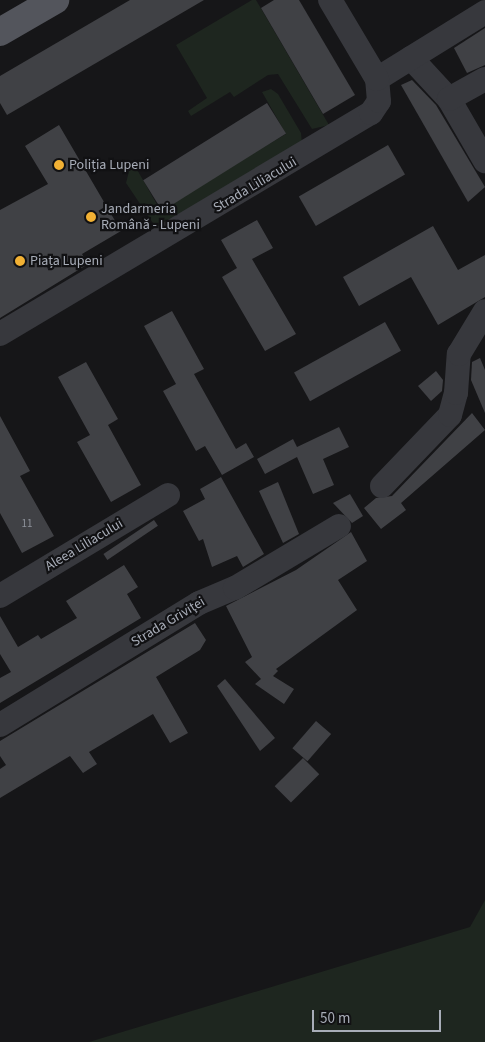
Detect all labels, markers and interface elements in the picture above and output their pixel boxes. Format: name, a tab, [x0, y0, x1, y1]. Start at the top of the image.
street label: Strada Liliacului	[210, 154, 300, 216]
place label: Poliția Lupeni	[69, 157, 149, 173]
marker: Poliția Lupeni	[53, 159, 65, 171]
place label: Jandarmeria Română - Lupeni	[101, 201, 200, 233]
marker: Jandarmeria Română - Lupeni	[85, 211, 97, 223]
place label: Piața Lupeni	[30, 253, 103, 269]
marker: Piața Lupeni	[14, 255, 26, 267]
street label: Aleea Liliacului	[42, 515, 126, 575]
house number: 11	[22, 517, 32, 531]
street label: Strada Griviţei	[128, 593, 208, 651]
scale bar	[315, 1000, 444, 1032]
text: 50 m	[320, 1008, 350, 1029]

